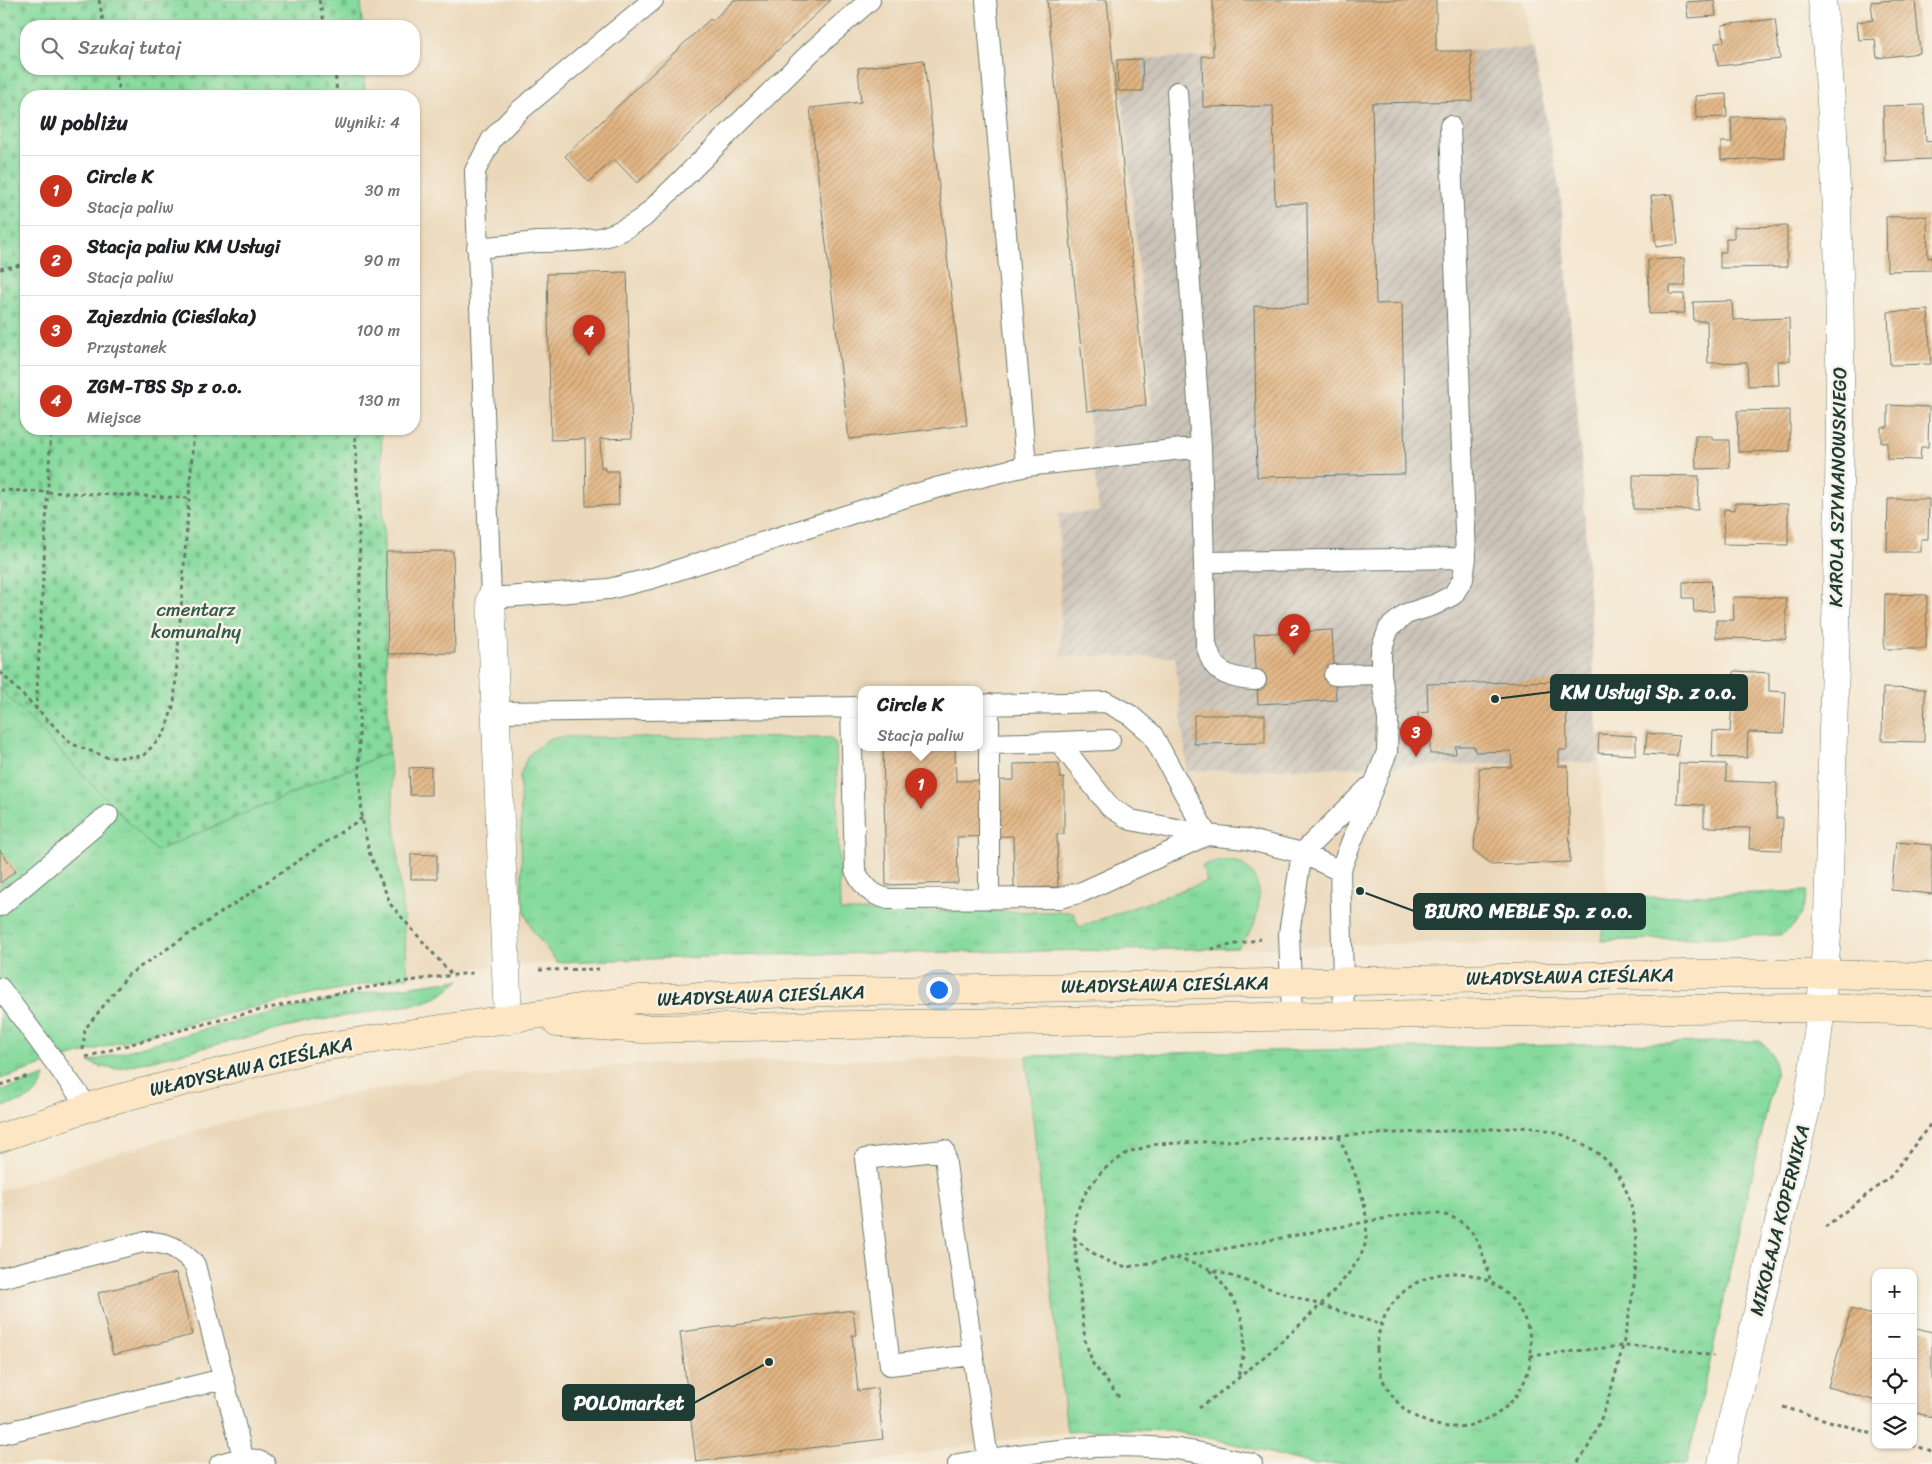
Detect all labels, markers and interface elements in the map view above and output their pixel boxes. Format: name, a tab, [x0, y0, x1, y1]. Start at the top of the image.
search box	[20, 20, 420, 75]
text: Szukaj tutaj	[78, 31, 181, 64]
icon: search	[38, 34, 66, 62]
text: W pobliżu	[40, 104, 128, 142]
text: Wyniki: 4	[334, 108, 400, 137]
text: Circle K	[87, 160, 153, 193]
text: 1	[53, 176, 59, 205]
text: 30 m	[365, 176, 400, 205]
text: Stacja paliw	[87, 193, 173, 222]
text: Stacja paliw KM Usługi	[87, 230, 280, 263]
text: 2	[51, 246, 61, 275]
text: 90 m	[364, 246, 400, 275]
text: Stacja paliw	[87, 263, 173, 292]
text: Zajezdnia (Cieślaka)	[87, 300, 255, 333]
pin: 4	[573, 315, 605, 356]
text: 3	[52, 316, 60, 345]
text: 100 m	[356, 316, 400, 345]
text: Przystanek	[87, 333, 167, 362]
street label: KAROLA SZYMANOWSKIEGO	[1819, 367, 1856, 607]
text: ZGM-TBS Sp z o.o.	[87, 370, 243, 403]
text: 4	[51, 386, 61, 415]
text: 130 m	[358, 386, 400, 415]
text: Miejsce	[87, 403, 141, 432]
park label: cmentarz komunalny	[151, 593, 241, 648]
pin: 2	[1278, 614, 1310, 655]
callout: KM Usługi Sp. z o.o.	[1551, 675, 1747, 710]
text: KM Usługi Sp. z o.o.	[1560, 675, 1737, 710]
popup	[858, 686, 983, 751]
text: Circle K	[877, 688, 943, 721]
pin: 3	[1400, 716, 1432, 757]
text: Stacja paliw	[877, 721, 964, 750]
pin: 1	[905, 768, 937, 809]
callout: BIURO MEBLE Sp. z o.o.	[1414, 894, 1645, 929]
text: BIURO MEBLE Sp. z o.o.	[1425, 894, 1633, 929]
street label: WŁADYSŁAWA CIEŚLAKA	[1466, 958, 1674, 995]
street label: WŁADYSŁAWA CIEŚLAKA	[1061, 966, 1269, 1003]
street label: WŁADYSŁAWA CIEŚLAKA	[656, 975, 866, 1016]
your location	[926, 977, 952, 1003]
street label: WŁADYSŁAWA CIEŚLAKA	[146, 1027, 356, 1106]
street label: MIKOŁAJA KOPERNIKA	[1740, 1121, 1819, 1319]
map controls	[1872, 1269, 1917, 1449]
button: +	[1872, 1269, 1917, 1314]
button: −	[1872, 1314, 1917, 1359]
button: locate	[1872, 1359, 1917, 1404]
callout: POLOmarket	[563, 1385, 694, 1420]
text: POLOmarket	[574, 1386, 685, 1421]
button: layers	[1872, 1404, 1917, 1449]

